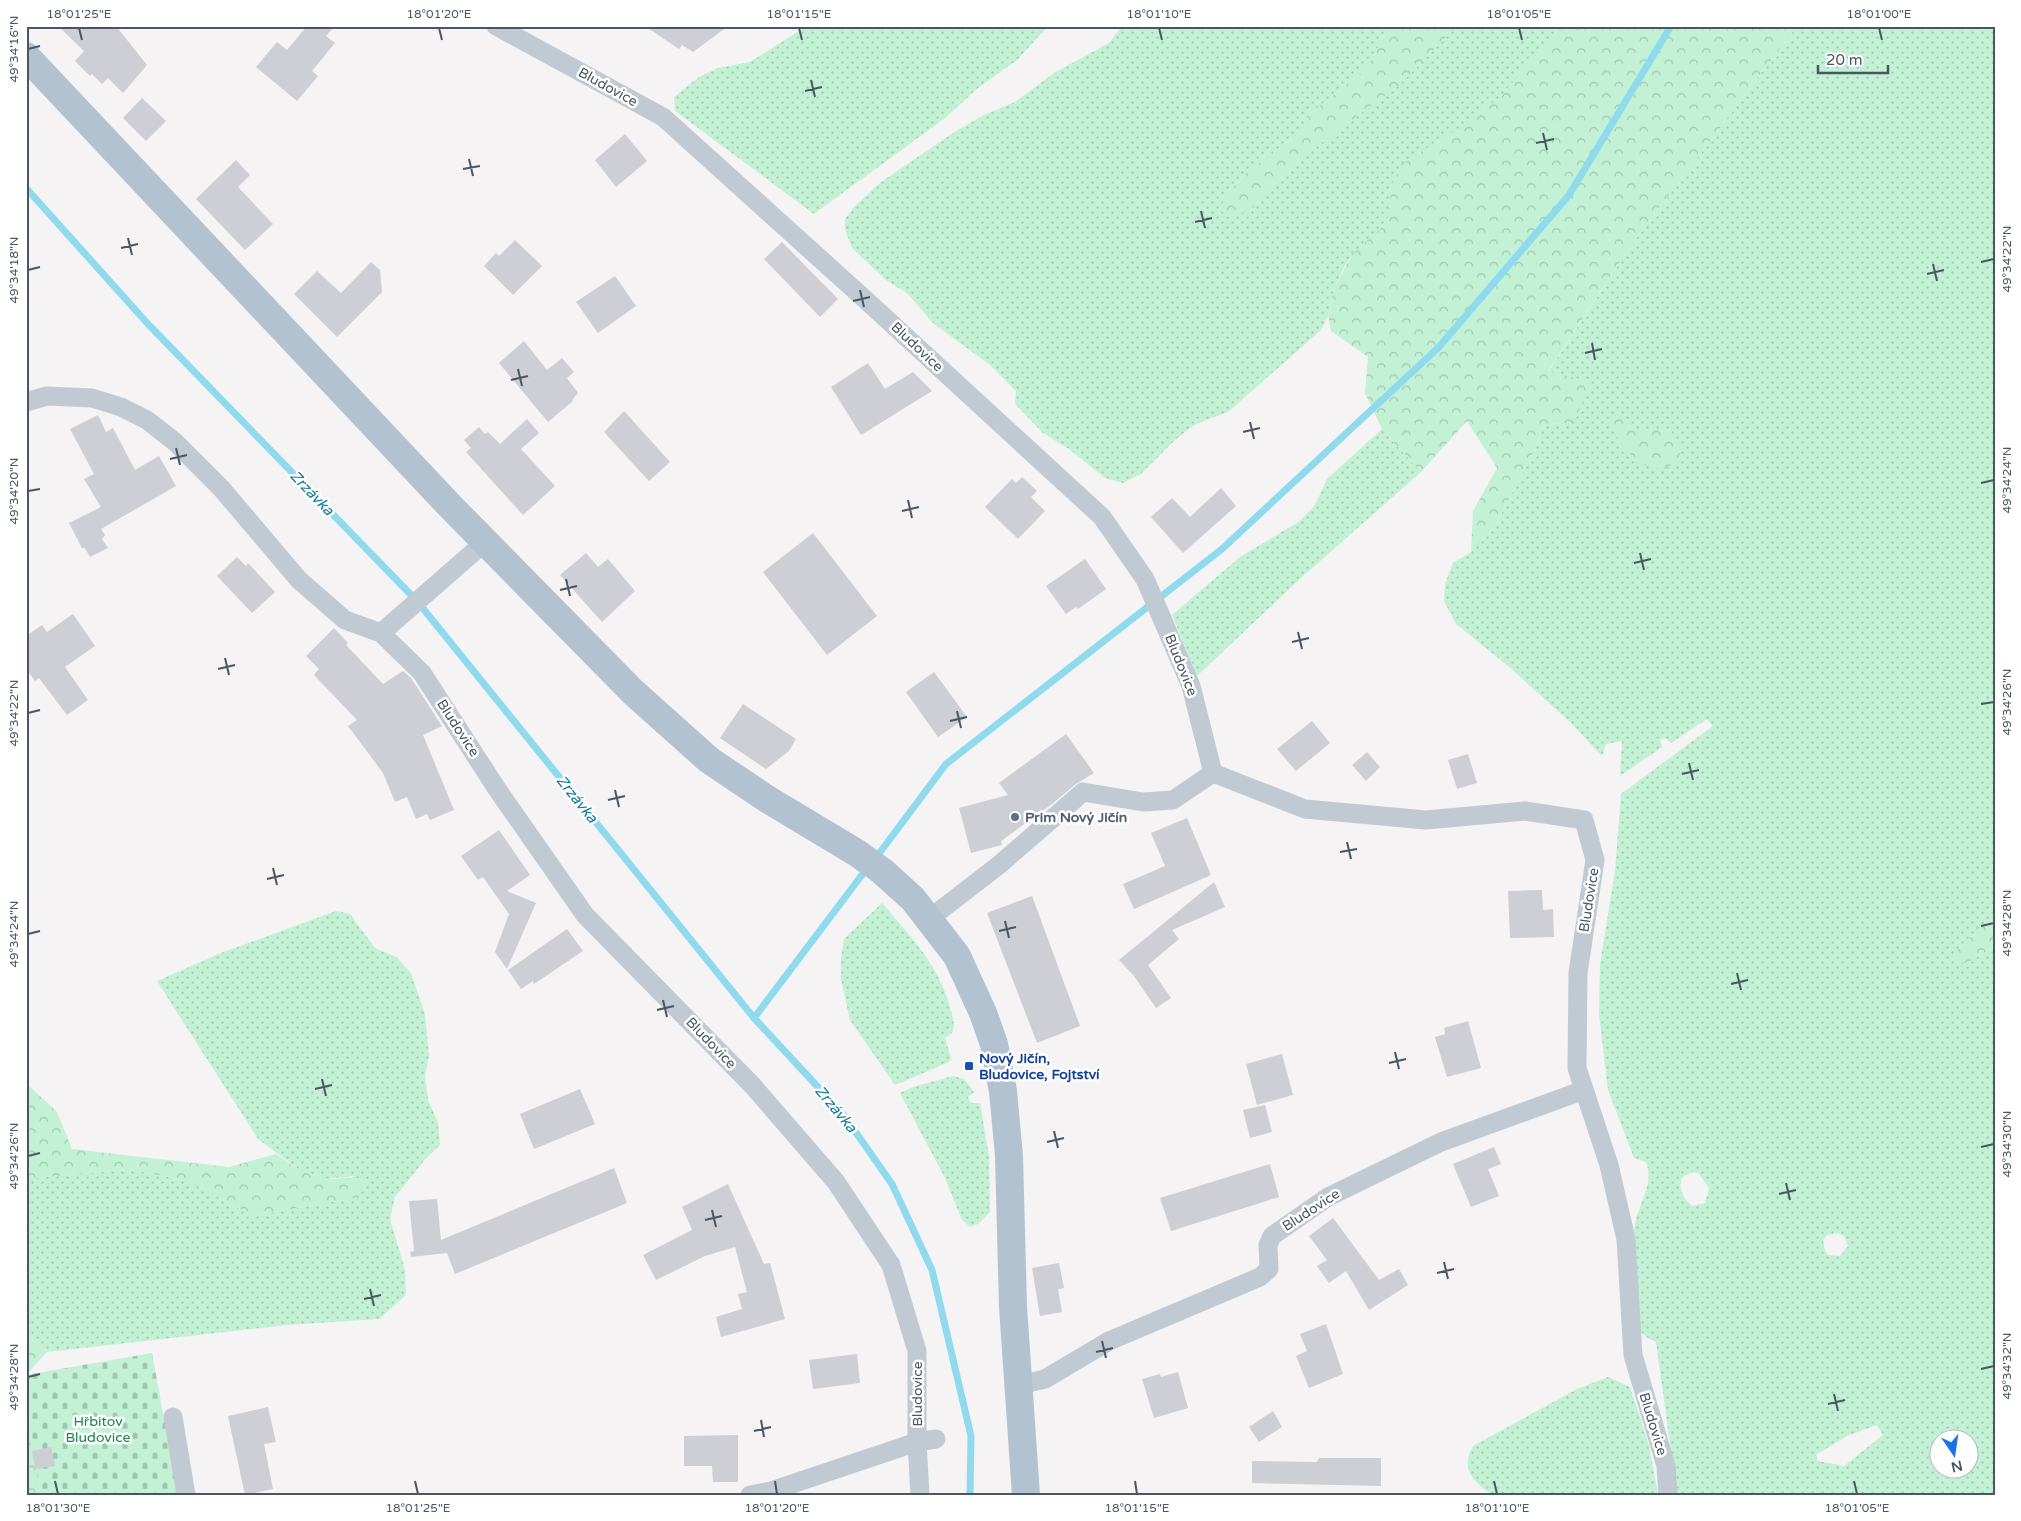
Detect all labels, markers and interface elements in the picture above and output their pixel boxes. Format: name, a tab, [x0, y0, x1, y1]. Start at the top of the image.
text: 18°01'25"E	[46, 7, 112, 21]
text: 18°01'20"E	[406, 7, 472, 21]
text: 18°01'15"E	[766, 7, 832, 21]
text: 18°01'10"E	[1126, 7, 1192, 21]
text: 18°01'05"E	[1486, 7, 1552, 21]
text: 18°01'00"E	[1846, 7, 1912, 21]
text: 49°34'16"N	[7, 16, 21, 83]
scale bar	[1818, 42, 1888, 74]
text: 20 m	[1826, 51, 1863, 69]
street label: Bludovice	[575, 64, 641, 110]
text: 49°34'22"N	[2000, 226, 2014, 293]
text: 49°34'18"N	[7, 237, 21, 304]
street label: Bludovice	[887, 319, 947, 375]
text: 49°34'24"N	[2000, 447, 2014, 514]
text: 49°34'20"N	[7, 458, 21, 525]
water label: Zrzávka	[286, 467, 338, 520]
street label: Bludovice	[1161, 632, 1201, 698]
text: 49°34'26"N	[2000, 669, 2014, 736]
text: 49°34'22"N	[7, 680, 21, 747]
street label: Bludovice	[433, 696, 483, 760]
water label: Zrzávka	[553, 772, 602, 827]
place label: Prim Nový Jičín	[1025, 809, 1127, 826]
marker: Prim Nový Jičín	[1009, 811, 1021, 823]
street label: Bludovice	[1576, 866, 1602, 933]
text: 49°34'28"N	[2000, 890, 2014, 957]
text: 49°34'24"N	[7, 901, 21, 968]
street label: Bludovice	[682, 1014, 740, 1072]
place label: Nový Jičín, Bludovice, Fojtství	[979, 1050, 1100, 1083]
marker: Nový Jičín, Bludovice, Fojtství	[963, 1060, 975, 1072]
water label: Zrzávka	[811, 1082, 861, 1136]
text: 49°34'30"N	[2000, 1111, 2014, 1178]
text: 49°34'26"N	[7, 1123, 21, 1190]
street label: Bludovice	[1279, 1185, 1343, 1235]
text: 49°34'32"N	[2000, 1333, 2014, 1400]
text: 49°34'28"N	[7, 1344, 21, 1411]
street label: Bludovice	[909, 1361, 926, 1427]
street label: Bludovice	[1635, 1390, 1671, 1458]
park label: Hřbitov Bludovice	[65, 1413, 131, 1446]
north arrow	[1928, 1428, 1978, 1478]
text: N	[1949, 1457, 1964, 1476]
text: 18°01'30"E	[25, 1501, 91, 1515]
text: 18°01'25"E	[385, 1501, 451, 1515]
text: 18°01'20"E	[744, 1501, 810, 1515]
text: 18°01'15"E	[1104, 1501, 1170, 1515]
text: 18°01'10"E	[1464, 1501, 1530, 1515]
text: 18°01'05"E	[1824, 1501, 1890, 1515]

